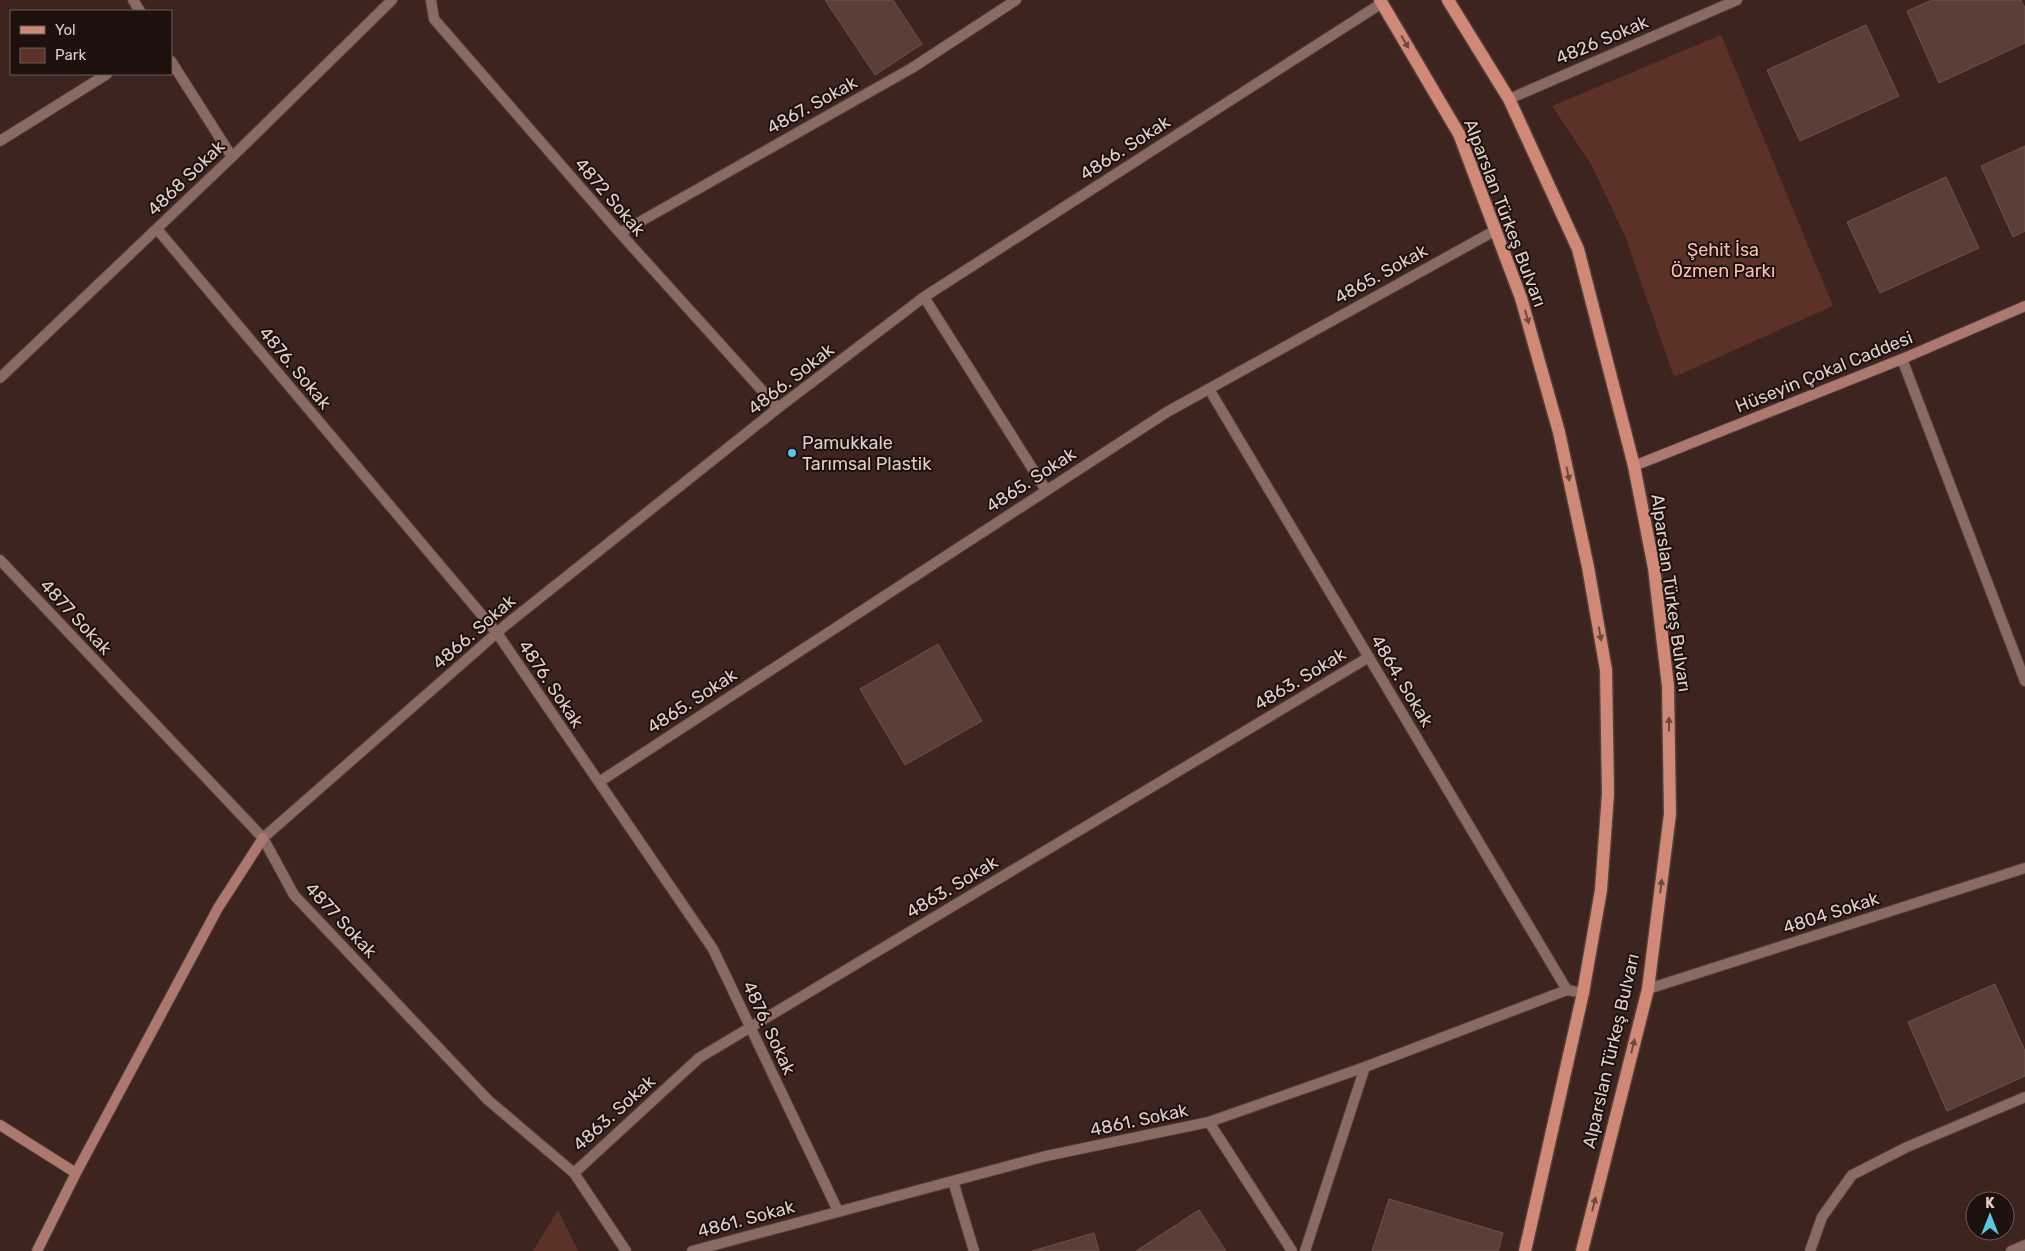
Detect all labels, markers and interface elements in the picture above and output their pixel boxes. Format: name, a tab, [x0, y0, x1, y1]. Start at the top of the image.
legend	[10, 10, 172, 75]
street label: 4826 Sokak	[1552, 10, 1652, 69]
text: Yol	[55, 21, 76, 39]
one-way arrow	[1400, 35, 1409, 48]
text: Park	[55, 46, 86, 64]
street label: 4867. Sokak	[763, 71, 862, 139]
street label: 4866. Sokak	[1076, 110, 1175, 185]
street label: Alparslan Türkeş Bulvarı	[1459, 116, 1551, 310]
street label: 4868 Sokak	[143, 135, 230, 220]
street label: 4872 Sokak	[570, 153, 650, 241]
street label: 4865. Sokak	[1331, 239, 1432, 309]
park label: Şehit İsa Özmen Parkı	[1671, 239, 1775, 282]
one-way arrow	[1523, 310, 1531, 325]
street label: 4876. Sokak	[254, 322, 336, 414]
street label: Hüseyin Çokal Caddesi	[1732, 326, 1916, 418]
street label: 4866. Sokak	[744, 338, 839, 419]
place label: Pamukkale Tarımsal Plastik	[802, 432, 932, 475]
street label: 4865. Sokak	[982, 442, 1081, 517]
marker: Pamukkale Tarımsal Plastik	[786, 447, 798, 459]
one-way arrow	[1565, 467, 1573, 483]
street label: Alparslan Türkeş Bulvarı	[1646, 493, 1696, 693]
street label: 4877 Sokak	[35, 575, 117, 660]
street label: 4866. Sokak	[428, 589, 521, 674]
one-way arrow	[1596, 626, 1604, 642]
street label: 4864. Sokak	[1366, 631, 1438, 731]
street label: 4876. Sokak	[514, 636, 589, 733]
street label: 4863. Sokak	[1250, 643, 1350, 715]
street label: 4865. Sokak	[643, 663, 742, 738]
one-way arrow	[1665, 716, 1673, 732]
street label: 4863. Sokak	[902, 851, 1002, 923]
street label: 4877 Sokak	[300, 878, 382, 963]
one-way arrow	[1657, 878, 1665, 894]
street label: 4804 Sokak	[1780, 887, 1882, 939]
street label: Alparslan Türkeş Bulvarı	[1578, 951, 1644, 1151]
street label: 4876. Sokak	[738, 978, 801, 1079]
one-way arrow	[1629, 1039, 1637, 1054]
street label: 4863. Sokak	[568, 1070, 660, 1156]
street label: 4861. Sokak	[1088, 1099, 1191, 1141]
north arrow	[1965, 1191, 2015, 1241]
street label: 4861. Sokak	[695, 1195, 798, 1243]
text: K	[1985, 1195, 1995, 1212]
one-way arrow	[1590, 1196, 1598, 1211]

